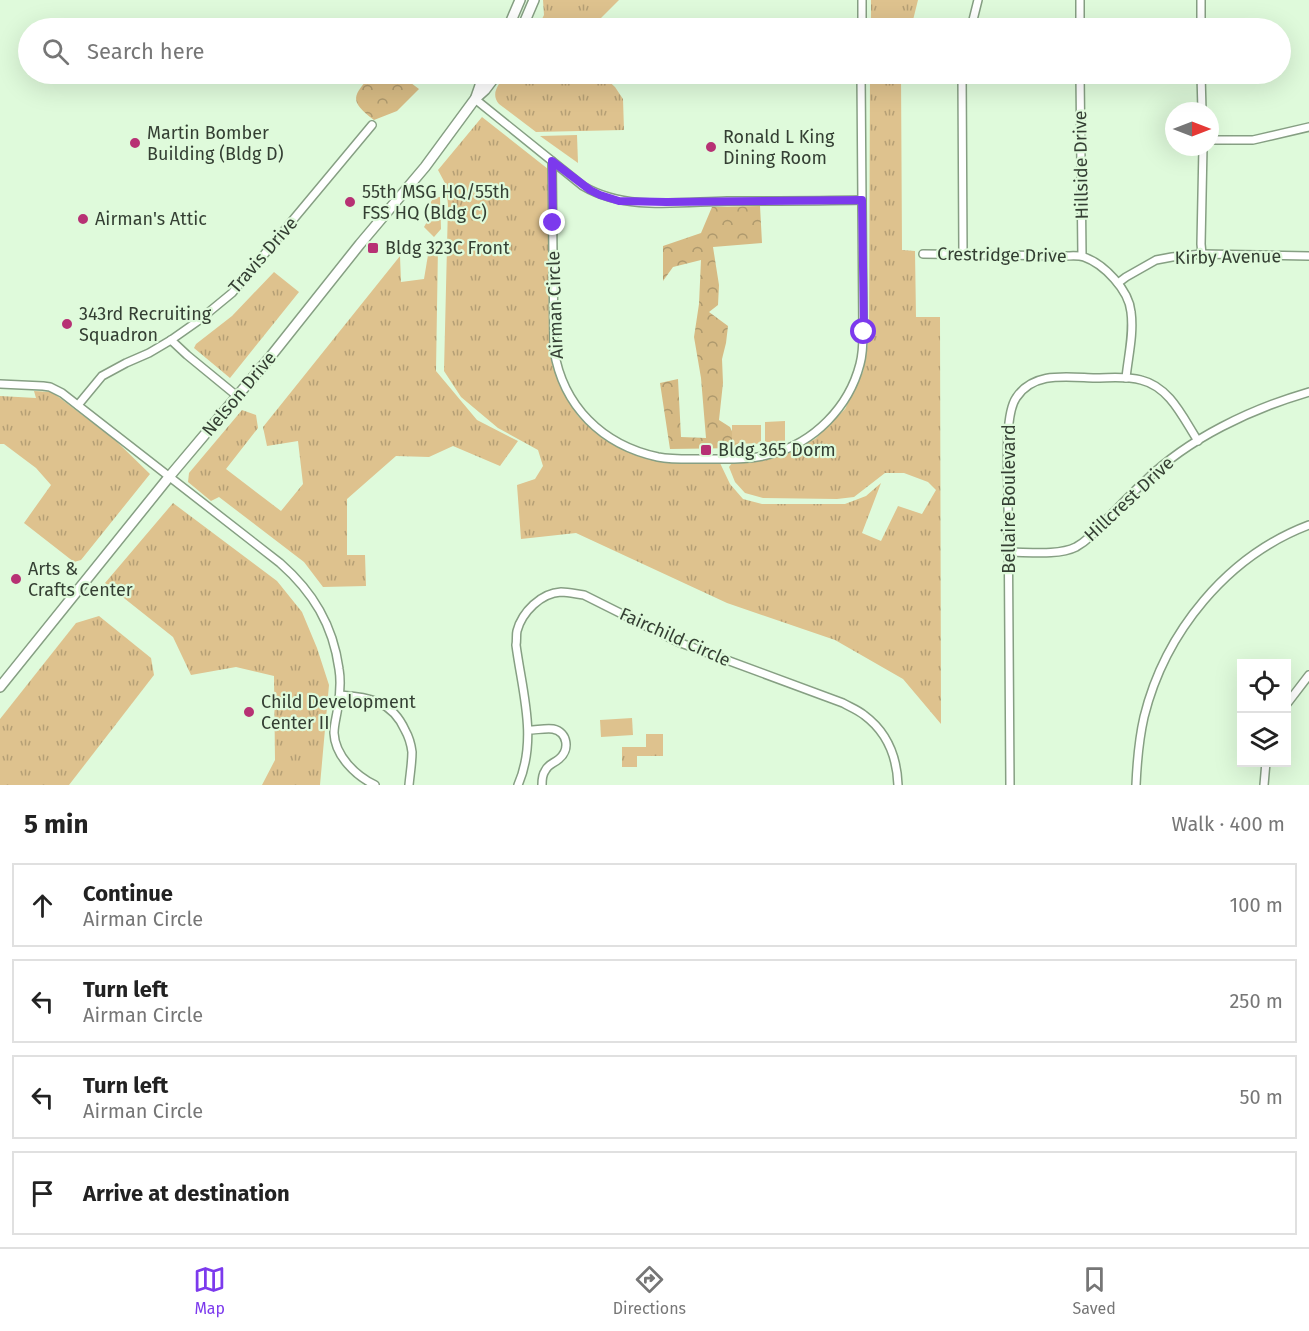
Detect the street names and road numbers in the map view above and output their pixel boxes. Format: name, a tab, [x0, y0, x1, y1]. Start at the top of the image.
street label: Hillside Drive	[1069, 110, 1093, 220]
street label: Travis Drive	[224, 212, 302, 298]
street label: Crestridge Drive	[937, 243, 1067, 267]
street label: Kirby Avenue	[1175, 245, 1281, 269]
street label: Airman Circle	[542, 251, 568, 359]
street label: Nelson Drive	[197, 347, 281, 441]
street label: Bellaire Boulevard	[998, 424, 1020, 574]
street label: Hillcrest Drive	[1080, 452, 1178, 546]
street label: Fairchild Circle	[616, 603, 734, 671]

